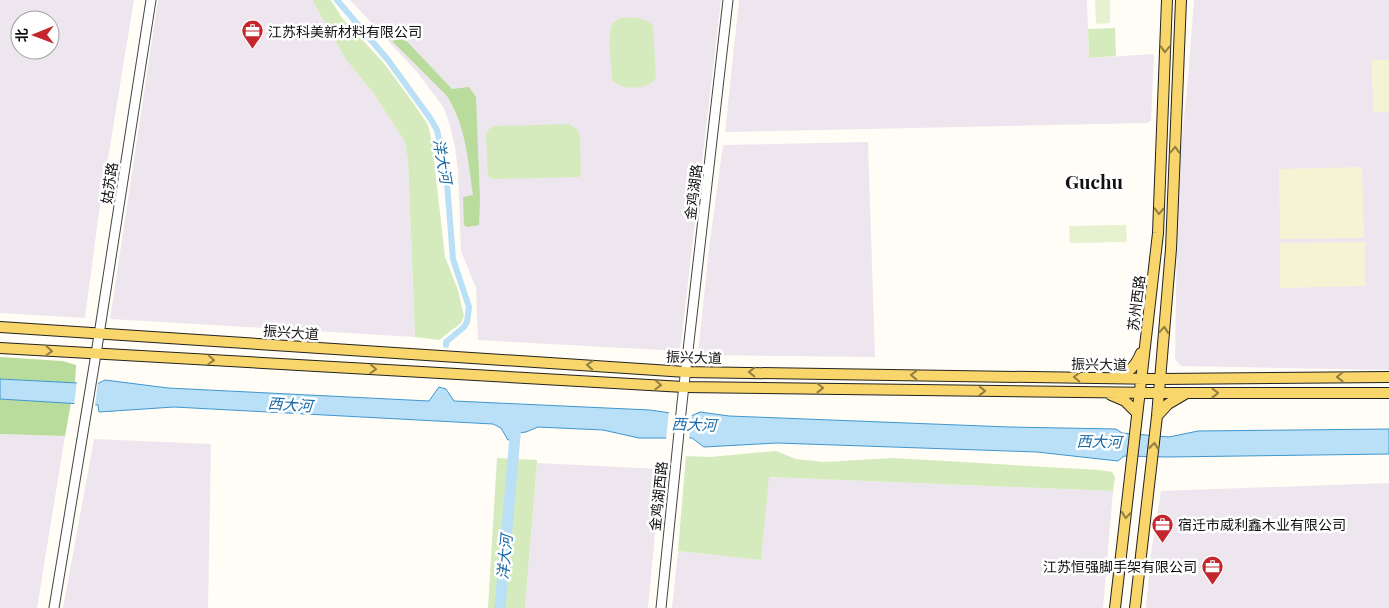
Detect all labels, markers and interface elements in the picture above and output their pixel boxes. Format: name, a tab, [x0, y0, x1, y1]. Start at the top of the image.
north arrow	[10, 10, 60, 60]
office icon: 江苏科美新材料有限公司	[240, 19, 264, 50]
place label: 江苏科美新材料有限公司	[268, 22, 422, 41]
text: 北	[12, 28, 31, 42]
one-way arrow	[1160, 45, 1171, 53]
water label: 洋大河	[429, 137, 457, 188]
one-way arrow	[1170, 146, 1180, 154]
street label: 姑苏路	[96, 161, 122, 205]
street label: 金鸡湖路	[680, 163, 706, 221]
district label: Guchu	[1065, 168, 1123, 194]
one-way arrow	[1154, 208, 1164, 215]
street label: 苏州西路	[1123, 274, 1149, 332]
street label: 振兴大道	[262, 321, 320, 343]
one-way arrow	[1158, 326, 1169, 334]
one-way arrow	[45, 345, 53, 356]
street label: 振兴大道	[666, 347, 722, 367]
street label: 振兴大道	[1071, 354, 1127, 374]
one-way arrow	[207, 355, 215, 366]
one-way arrow	[585, 360, 593, 371]
one-way arrow	[369, 364, 377, 375]
one-way arrow	[748, 367, 756, 378]
one-way arrow	[910, 370, 918, 380]
one-way arrow	[1073, 372, 1080, 382]
one-way arrow	[1336, 372, 1344, 382]
one-way arrow	[654, 380, 662, 391]
one-way arrow	[816, 383, 824, 393]
one-way arrow	[979, 385, 987, 396]
one-way arrow	[1212, 388, 1219, 398]
water label: 西大河	[267, 392, 316, 416]
water label: 西大河	[671, 413, 720, 435]
water label: 西大河	[1076, 431, 1125, 451]
one-way arrow	[1148, 442, 1159, 450]
street label: 金鸡湖西路	[645, 460, 671, 532]
one-way arrow	[1121, 511, 1132, 519]
office icon: 宿迁市威利鑫木业有限公司	[1150, 512, 1174, 543]
place label: 宿迁市威利鑫木业有限公司	[1178, 515, 1346, 534]
water label: 洋大河	[492, 531, 516, 580]
office icon: 江苏恒强脚手架有限公司	[1201, 554, 1225, 585]
place label: 江苏恒强脚手架有限公司	[1043, 557, 1197, 576]

